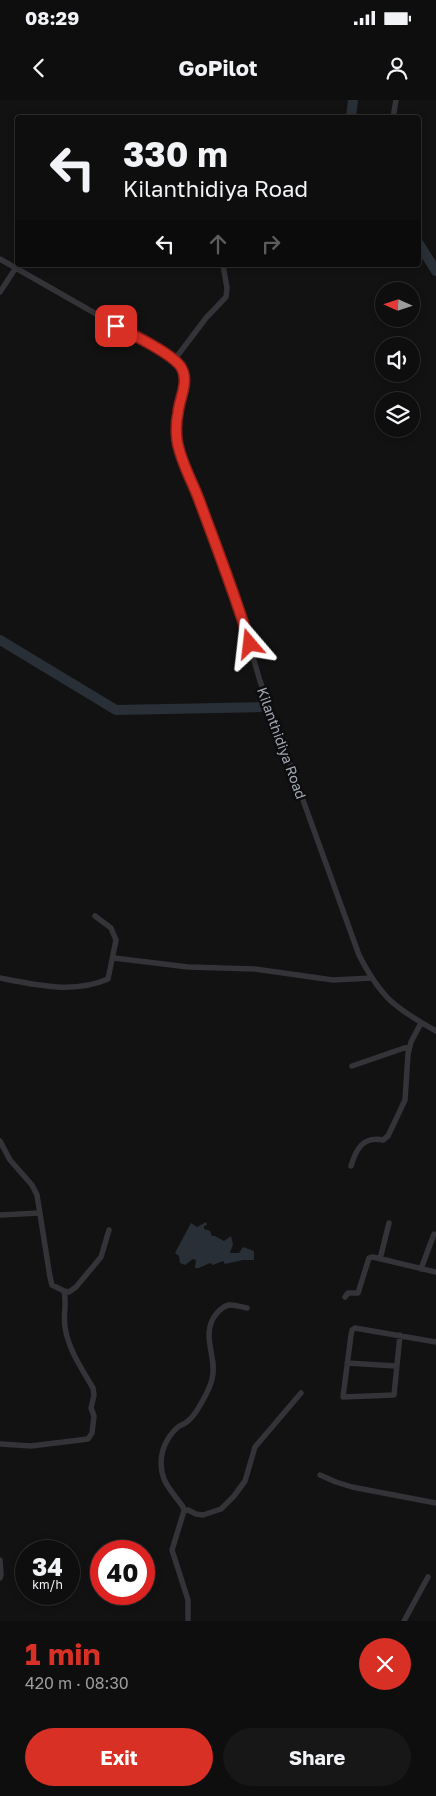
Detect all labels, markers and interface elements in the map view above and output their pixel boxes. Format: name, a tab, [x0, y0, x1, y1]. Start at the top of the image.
text: 08:29	[25, 6, 79, 29]
icon: back	[25, 54, 53, 82]
text: GoPilot	[178, 54, 258, 81]
icon: person	[383, 54, 411, 82]
text: 330 m	[123, 133, 228, 175]
icon: left	[40, 135, 105, 200]
text: Kilanthidiya Road	[123, 175, 308, 202]
icon: left	[151, 230, 179, 258]
icon: ahead	[204, 230, 232, 258]
icon: right	[257, 230, 285, 258]
north arrow	[375, 282, 420, 328]
map controls	[375, 282, 420, 437]
pin	[95, 305, 137, 347]
icon: arrive	[102, 312, 130, 340]
button: sound	[375, 337, 420, 382]
button: layers	[375, 392, 420, 437]
position arrow	[223, 617, 275, 669]
street label: Kilanthidiya Road	[254, 685, 310, 801]
speed limit sign: 40	[90, 1540, 155, 1605]
text: 34	[32, 1551, 63, 1582]
text: km/h	[32, 1577, 63, 1592]
text: 1 min	[25, 1636, 101, 1672]
button: close	[359, 1638, 411, 1690]
text: 420 m · 08:30	[25, 1673, 129, 1693]
button: Exit	[25, 1728, 213, 1786]
button: Share	[223, 1728, 411, 1786]

